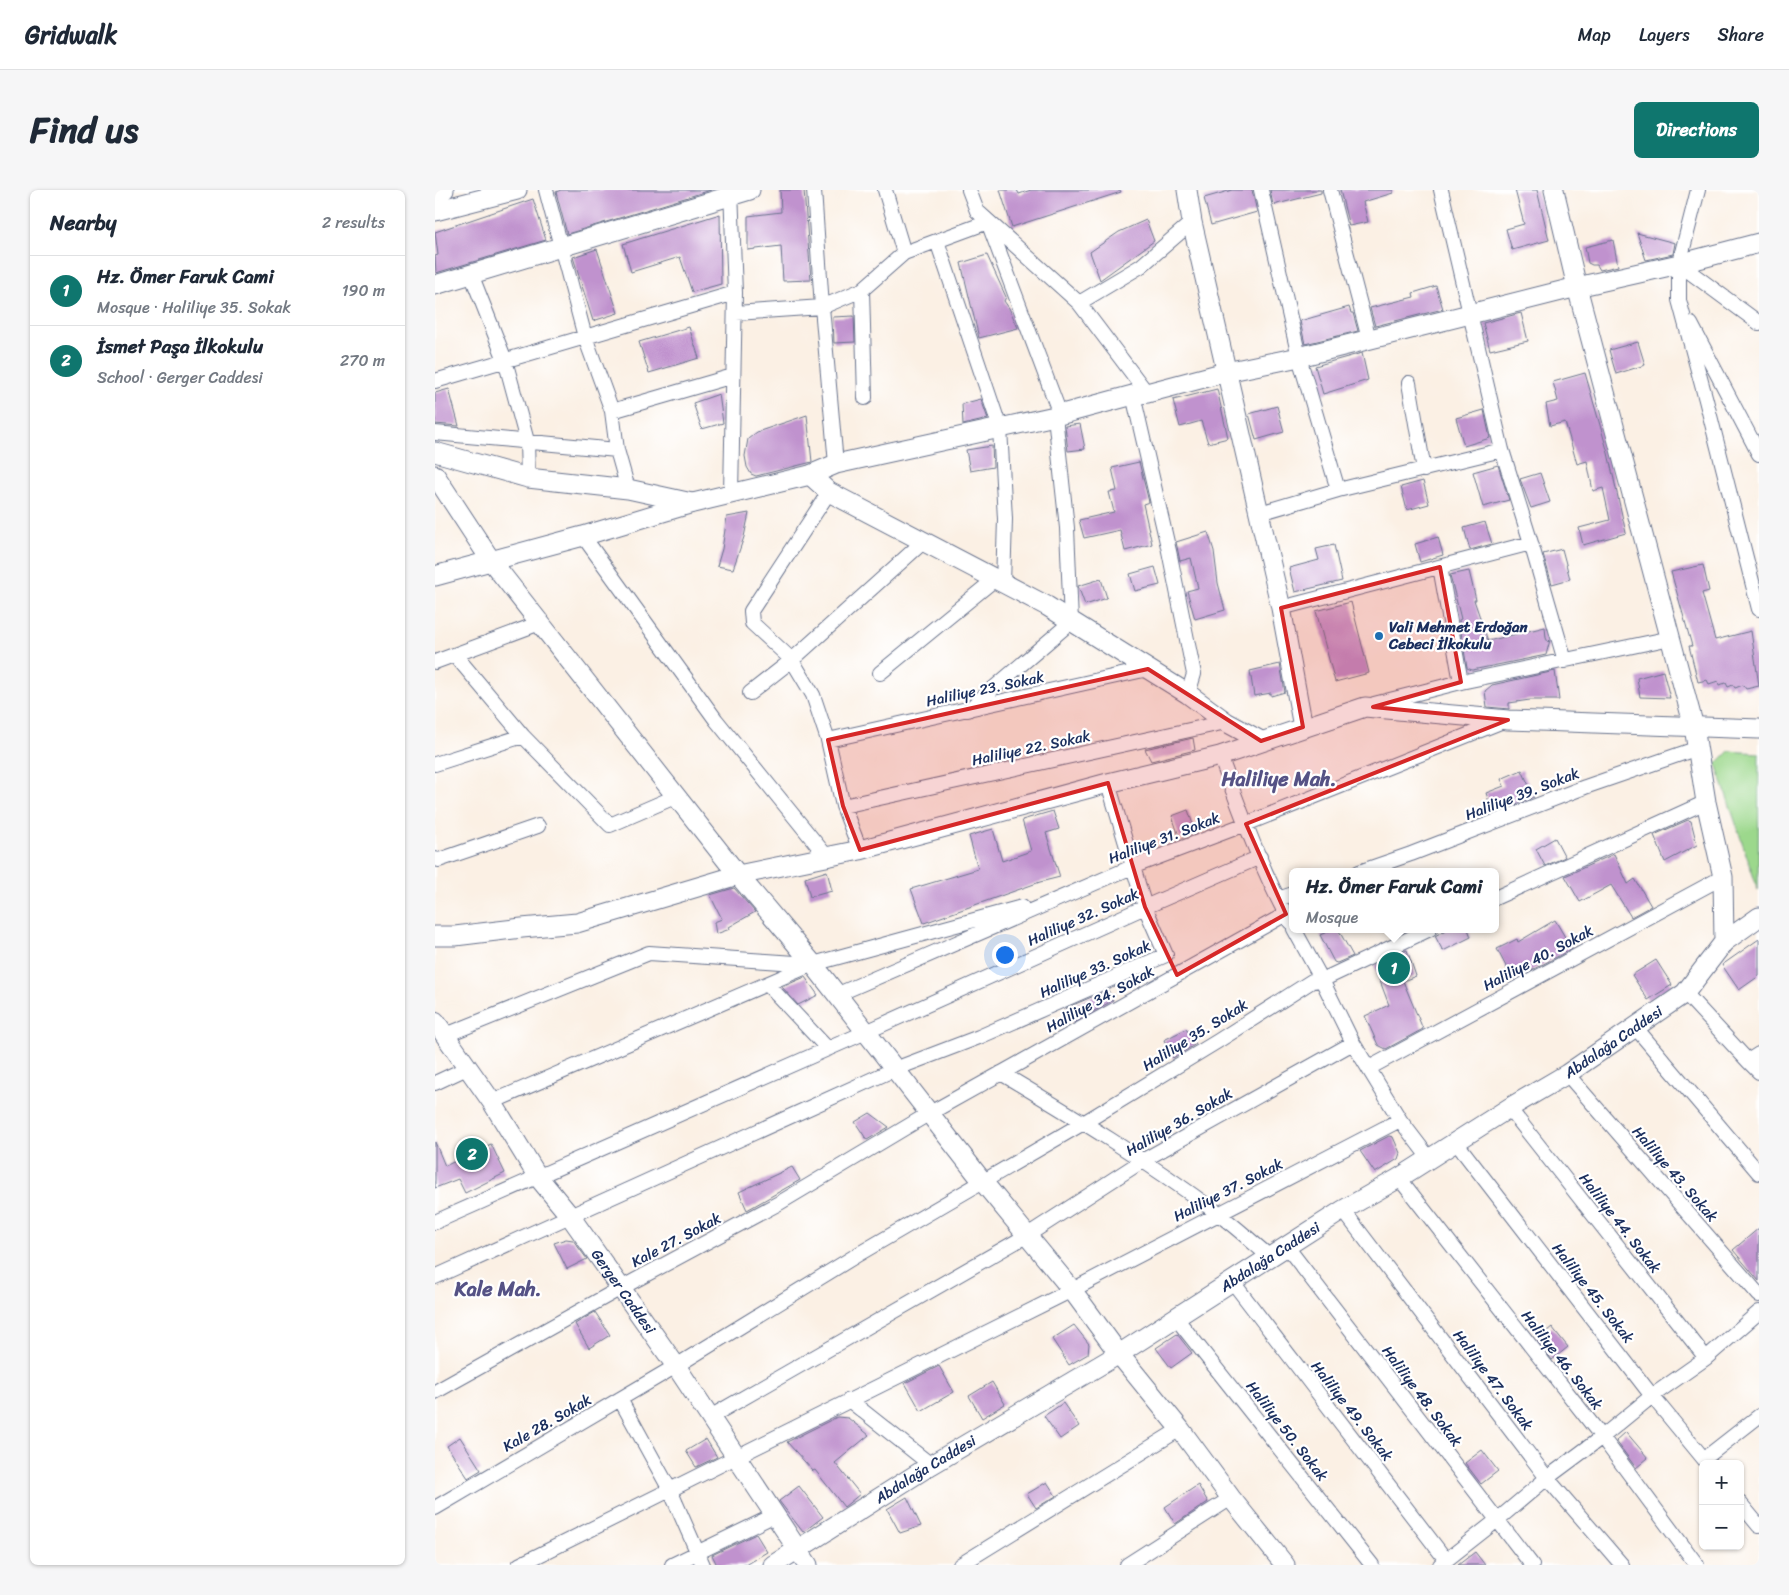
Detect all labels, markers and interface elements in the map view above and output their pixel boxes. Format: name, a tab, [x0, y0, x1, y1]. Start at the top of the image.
text: Gridwalk	[25, 14, 117, 56]
text: Map	[1578, 19, 1611, 51]
text: Layers	[1639, 19, 1690, 51]
text: Share	[1718, 19, 1764, 51]
text: Find us	[30, 99, 138, 161]
button: Directions	[1634, 102, 1759, 158]
text: Nearby	[50, 204, 116, 242]
text: 2 results	[322, 208, 385, 237]
text: Hz. Ömer Faruk Cami	[97, 260, 274, 293]
text: 1	[63, 276, 69, 305]
text: 190 m	[342, 276, 385, 305]
text: Mosque · Haliliye 35. Sokak	[97, 293, 291, 322]
text: İsmet Paşa İlkokulu	[97, 330, 263, 363]
text: 2	[61, 346, 71, 375]
text: 270 m	[340, 346, 385, 375]
text: School · Gerger Caddesi	[97, 363, 263, 392]
place label: Vali Mehmet Erdoğan Cebeci İlkokulu	[1388, 614, 1528, 657]
marker: Vali Mehmet Erdoğan Cebeci İlkokulu	[1373, 630, 1385, 642]
street label: Haliliye 23. Sokak	[924, 664, 1046, 714]
street label: Haliliye 22. Sokak	[969, 723, 1093, 773]
street label: Haliliye 39. Sokak	[1461, 760, 1583, 828]
district label: Haliliye Mah.	[1220, 762, 1337, 797]
street label: Haliliye 31. Sokak	[1104, 805, 1224, 871]
popup	[1289, 868, 1499, 933]
text: Hz. Ömer Faruk Cami	[1306, 870, 1482, 903]
street label: Haliliye 32. Sokak	[1023, 881, 1143, 953]
text: Mosque	[1306, 903, 1358, 932]
street label: Haliliye 40. Sokak	[1478, 918, 1598, 998]
street label: Haliliye 33. Sokak	[1035, 933, 1155, 1005]
your location	[992, 942, 1018, 968]
pin: 1	[1378, 949, 1410, 987]
street label: Haliliye 34. Sokak	[1041, 958, 1159, 1040]
street label: Haliliye 35. Sokak	[1137, 992, 1253, 1078]
street label: Abdalağa Caddesi	[1558, 998, 1669, 1086]
street label: Haliliye 36. Sokak	[1121, 1081, 1237, 1163]
street label: Haliliye 43. Sokak	[1626, 1120, 1724, 1228]
pin: 2	[456, 1135, 488, 1173]
street label: Haliliye 37. Sokak	[1169, 1151, 1287, 1229]
street label: Haliliye 44. Sokak	[1572, 1167, 1668, 1279]
street label: Kale 27. Sokak	[626, 1205, 726, 1275]
street label: Abdalağa Caddesi	[1214, 1214, 1326, 1299]
street label: Haliliye 45. Sokak	[1545, 1237, 1641, 1349]
street label: Gerger Caddesi	[584, 1243, 663, 1340]
district label: Kale Mah.	[453, 1272, 542, 1307]
street label: Haliliye 46. Sokak	[1514, 1304, 1610, 1416]
street label: Haliliye 47. Sokak	[1446, 1324, 1540, 1436]
street label: Haliliye 48. Sokak	[1375, 1340, 1469, 1452]
street label: Haliliye 49. Sokak	[1304, 1355, 1400, 1467]
street label: Haliliye 50. Sokak	[1239, 1375, 1335, 1487]
street label: Kale 28. Sokak	[498, 1387, 596, 1459]
street label: Abdalağa Caddesi	[869, 1428, 982, 1511]
map controls	[1699, 1460, 1744, 1550]
button: +	[1699, 1460, 1744, 1505]
button: −	[1699, 1505, 1744, 1550]

